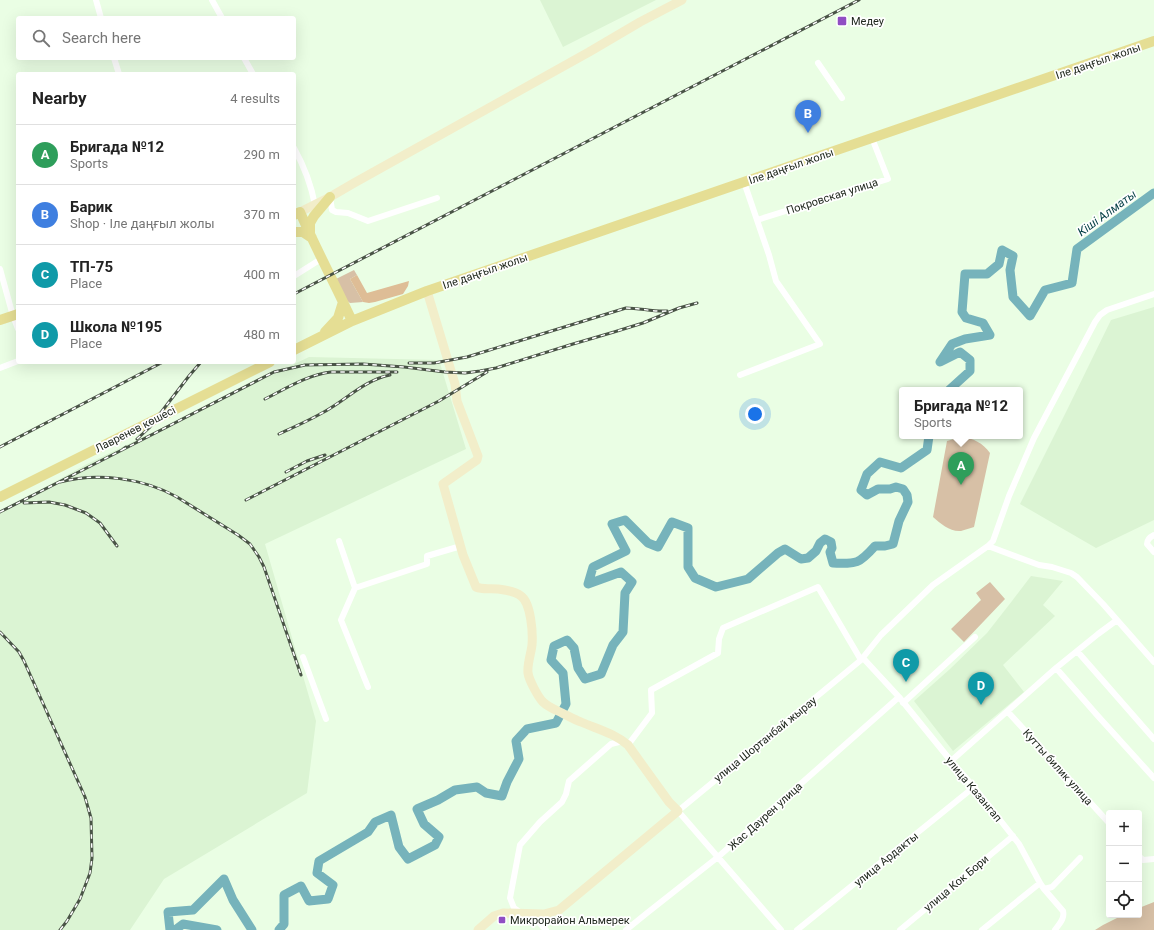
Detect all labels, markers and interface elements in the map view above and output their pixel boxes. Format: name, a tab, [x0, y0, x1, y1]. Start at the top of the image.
marker: Медеу	[836, 15, 848, 27]
place label: Медеу	[851, 15, 885, 28]
search box	[16, 16, 296, 60]
icon: search	[30, 27, 52, 49]
text: Search here	[62, 29, 141, 47]
street label: Іле даңғыл жолы	[1054, 41, 1142, 82]
text: Nearby	[32, 88, 87, 108]
text: 4 results	[230, 91, 280, 106]
pin: B	[795, 100, 821, 133]
text: Бригада №12	[70, 138, 164, 156]
street label: Іле даңғыл жолы	[747, 146, 835, 187]
text: A	[41, 147, 49, 162]
text: 290 m	[243, 147, 280, 162]
text: Sports	[70, 156, 108, 171]
street label: Покровская улица	[785, 176, 880, 217]
water label: Кіші Алматы	[1075, 187, 1139, 239]
text: Барик	[70, 198, 113, 216]
text: B	[41, 207, 49, 222]
text: 370 m	[243, 207, 280, 222]
text: Shop · Іле даңғыл жолы	[70, 216, 215, 231]
street label: Іле даңғыл жолы	[441, 251, 529, 292]
text: ТП-75	[70, 258, 113, 276]
text: C	[41, 267, 49, 282]
text: 400 m	[243, 267, 280, 282]
text: Place	[70, 276, 102, 291]
text: Школа №195	[70, 318, 162, 336]
text: D	[41, 327, 49, 342]
text: 480 m	[243, 327, 280, 342]
text: Place	[70, 336, 102, 351]
popup	[899, 387, 1023, 439]
text: Бригада №12	[914, 397, 1008, 415]
street label: Лавренев көшесі	[93, 404, 178, 455]
your location	[745, 404, 765, 424]
text: Sports	[914, 415, 952, 430]
pin: A	[948, 452, 974, 485]
pin: C	[893, 649, 919, 682]
pin: D	[968, 672, 994, 705]
street label: улица Шортанбай жырау	[711, 693, 820, 785]
street label: Кутты билик улица	[1020, 727, 1095, 808]
street label: улица Казангап	[943, 754, 1005, 824]
street label: Жас Даурен улица	[726, 780, 805, 853]
map controls	[1106, 810, 1142, 918]
button: +	[1106, 810, 1142, 846]
street label: улица Ардакты	[852, 830, 921, 889]
button: −	[1106, 846, 1142, 882]
street label: улица Кок Бори	[921, 853, 991, 914]
button: locate	[1106, 882, 1142, 918]
place label: Микрорайон Альмерек	[510, 914, 630, 927]
marker: Микрорайон Альмерек	[497, 915, 507, 925]

